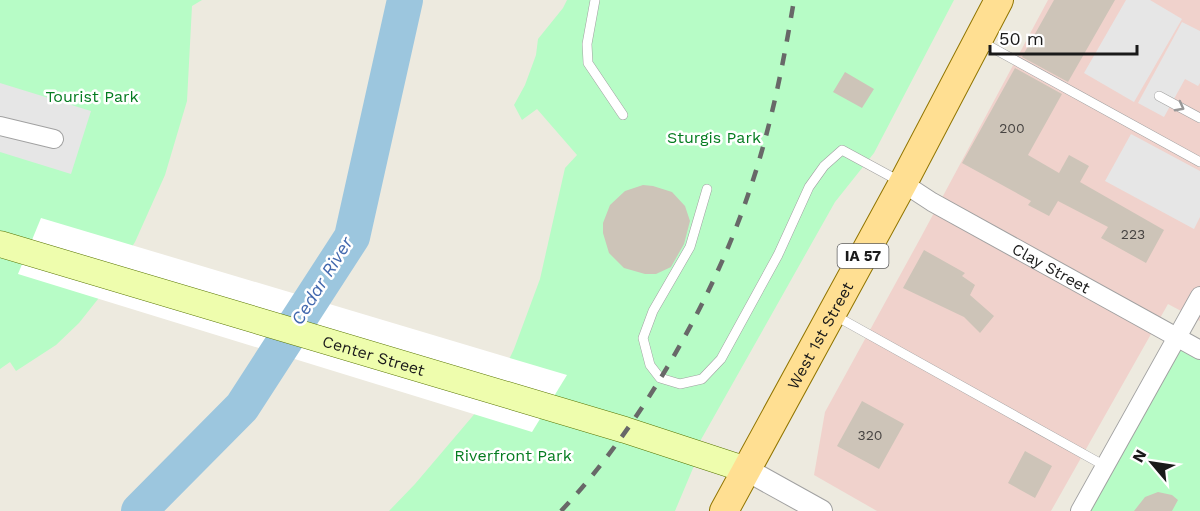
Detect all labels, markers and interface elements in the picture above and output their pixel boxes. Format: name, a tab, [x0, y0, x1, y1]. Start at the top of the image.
scale bar	[990, 18, 1137, 56]
text: 50 m	[999, 28, 1044, 49]
park label: Tourist Park	[45, 87, 139, 106]
one-way arrow	[1173, 100, 1184, 111]
house number: 200	[999, 120, 1025, 136]
park label: Sturgis Park	[667, 128, 761, 147]
house number: 223	[1121, 226, 1145, 242]
water label: Cedar River	[286, 232, 357, 329]
street label: Clay Street	[1009, 239, 1094, 298]
road number: IA 57	[838, 244, 888, 268]
street label: West 1st Street	[783, 278, 857, 393]
street label: Center Street	[320, 332, 427, 380]
house number: 320	[857, 427, 883, 443]
north arrow	[1122, 433, 1182, 493]
park label: Riverfront Park	[454, 446, 572, 465]
text: N	[1128, 446, 1151, 466]

